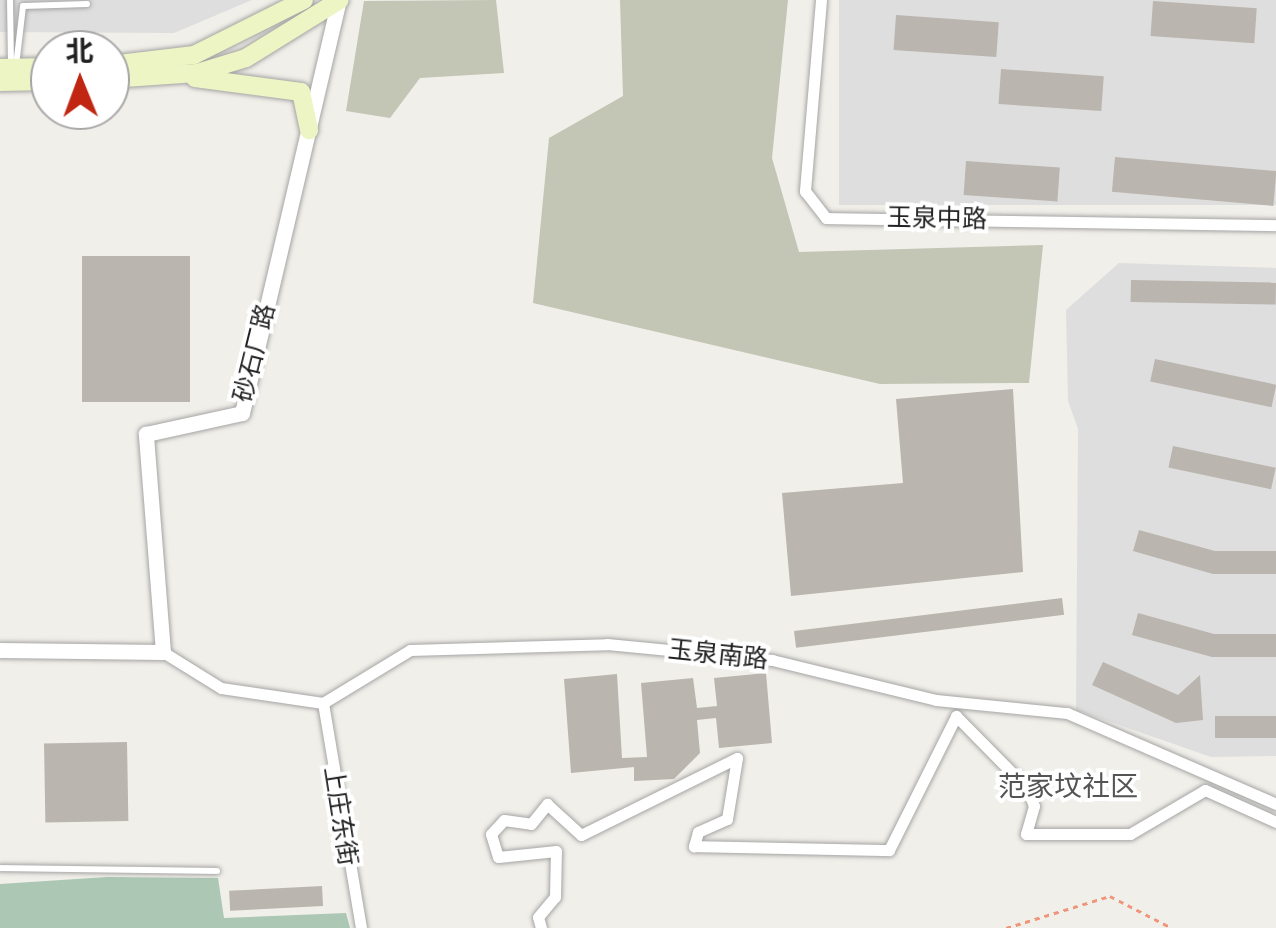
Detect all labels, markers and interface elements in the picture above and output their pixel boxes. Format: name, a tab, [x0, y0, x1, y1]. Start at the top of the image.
north arrow	[30, 30, 130, 130]
text: 北	[65, 35, 94, 68]
street label: 玉泉中路	[887, 203, 987, 235]
street label: 砂石厂路	[228, 301, 282, 405]
street label: 玉泉南路	[667, 635, 769, 675]
street label: 上庄东街	[317, 764, 363, 868]
district label: 范家坟社区	[998, 770, 1138, 804]

